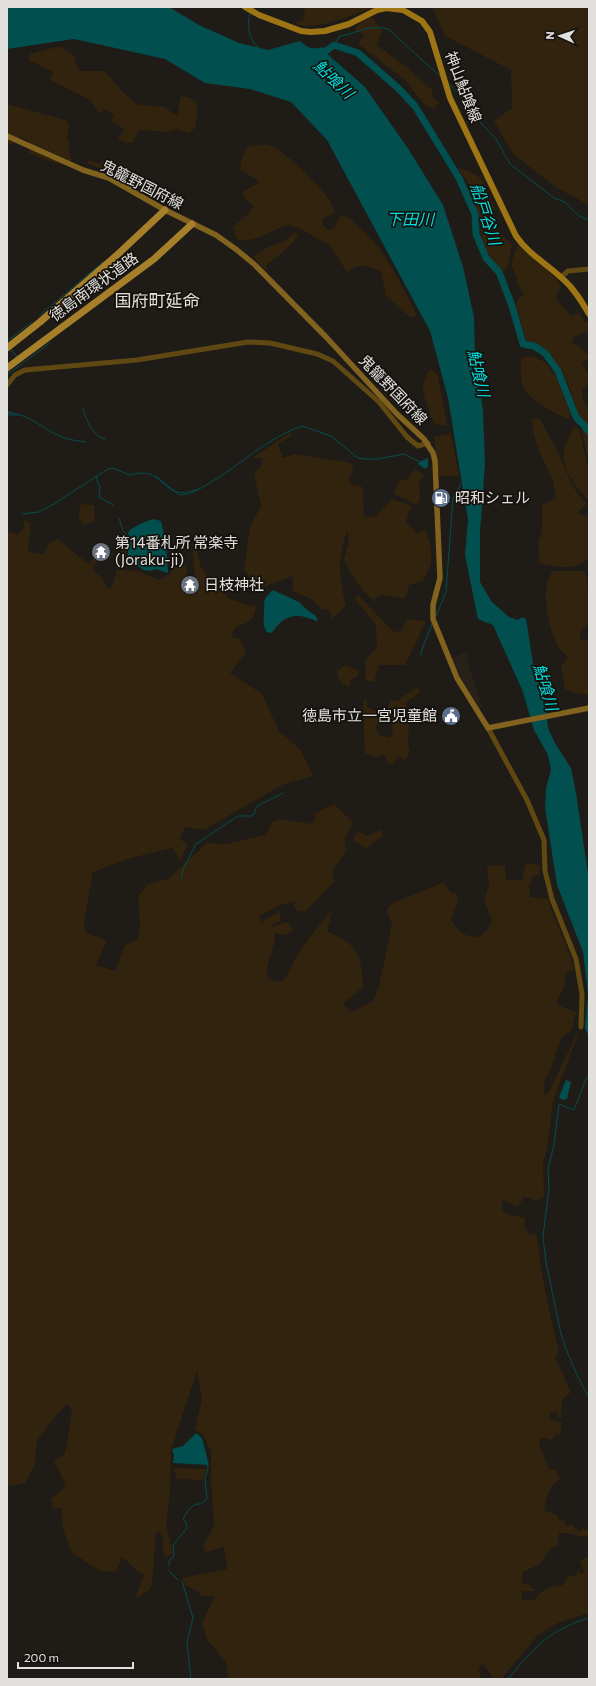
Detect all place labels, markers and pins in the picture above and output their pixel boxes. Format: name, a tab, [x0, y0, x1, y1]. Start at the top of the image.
fuel station icon: 昭和シェル	[430, 487, 452, 509]
place label: 昭和シェル	[455, 488, 530, 506]
place label: 第14番札所 常楽寺 (Joraku-ji)	[115, 533, 238, 568]
temple icon: 第14番札所 常楽寺 (Joraku-ji)	[90, 541, 112, 563]
temple icon: 日枝神社	[179, 574, 201, 596]
place label: 日枝神社	[204, 575, 264, 593]
public building icon: 徳島市立一宮児童館	[440, 705, 462, 727]
place label: 徳島市立一宮児童館	[302, 706, 437, 724]

